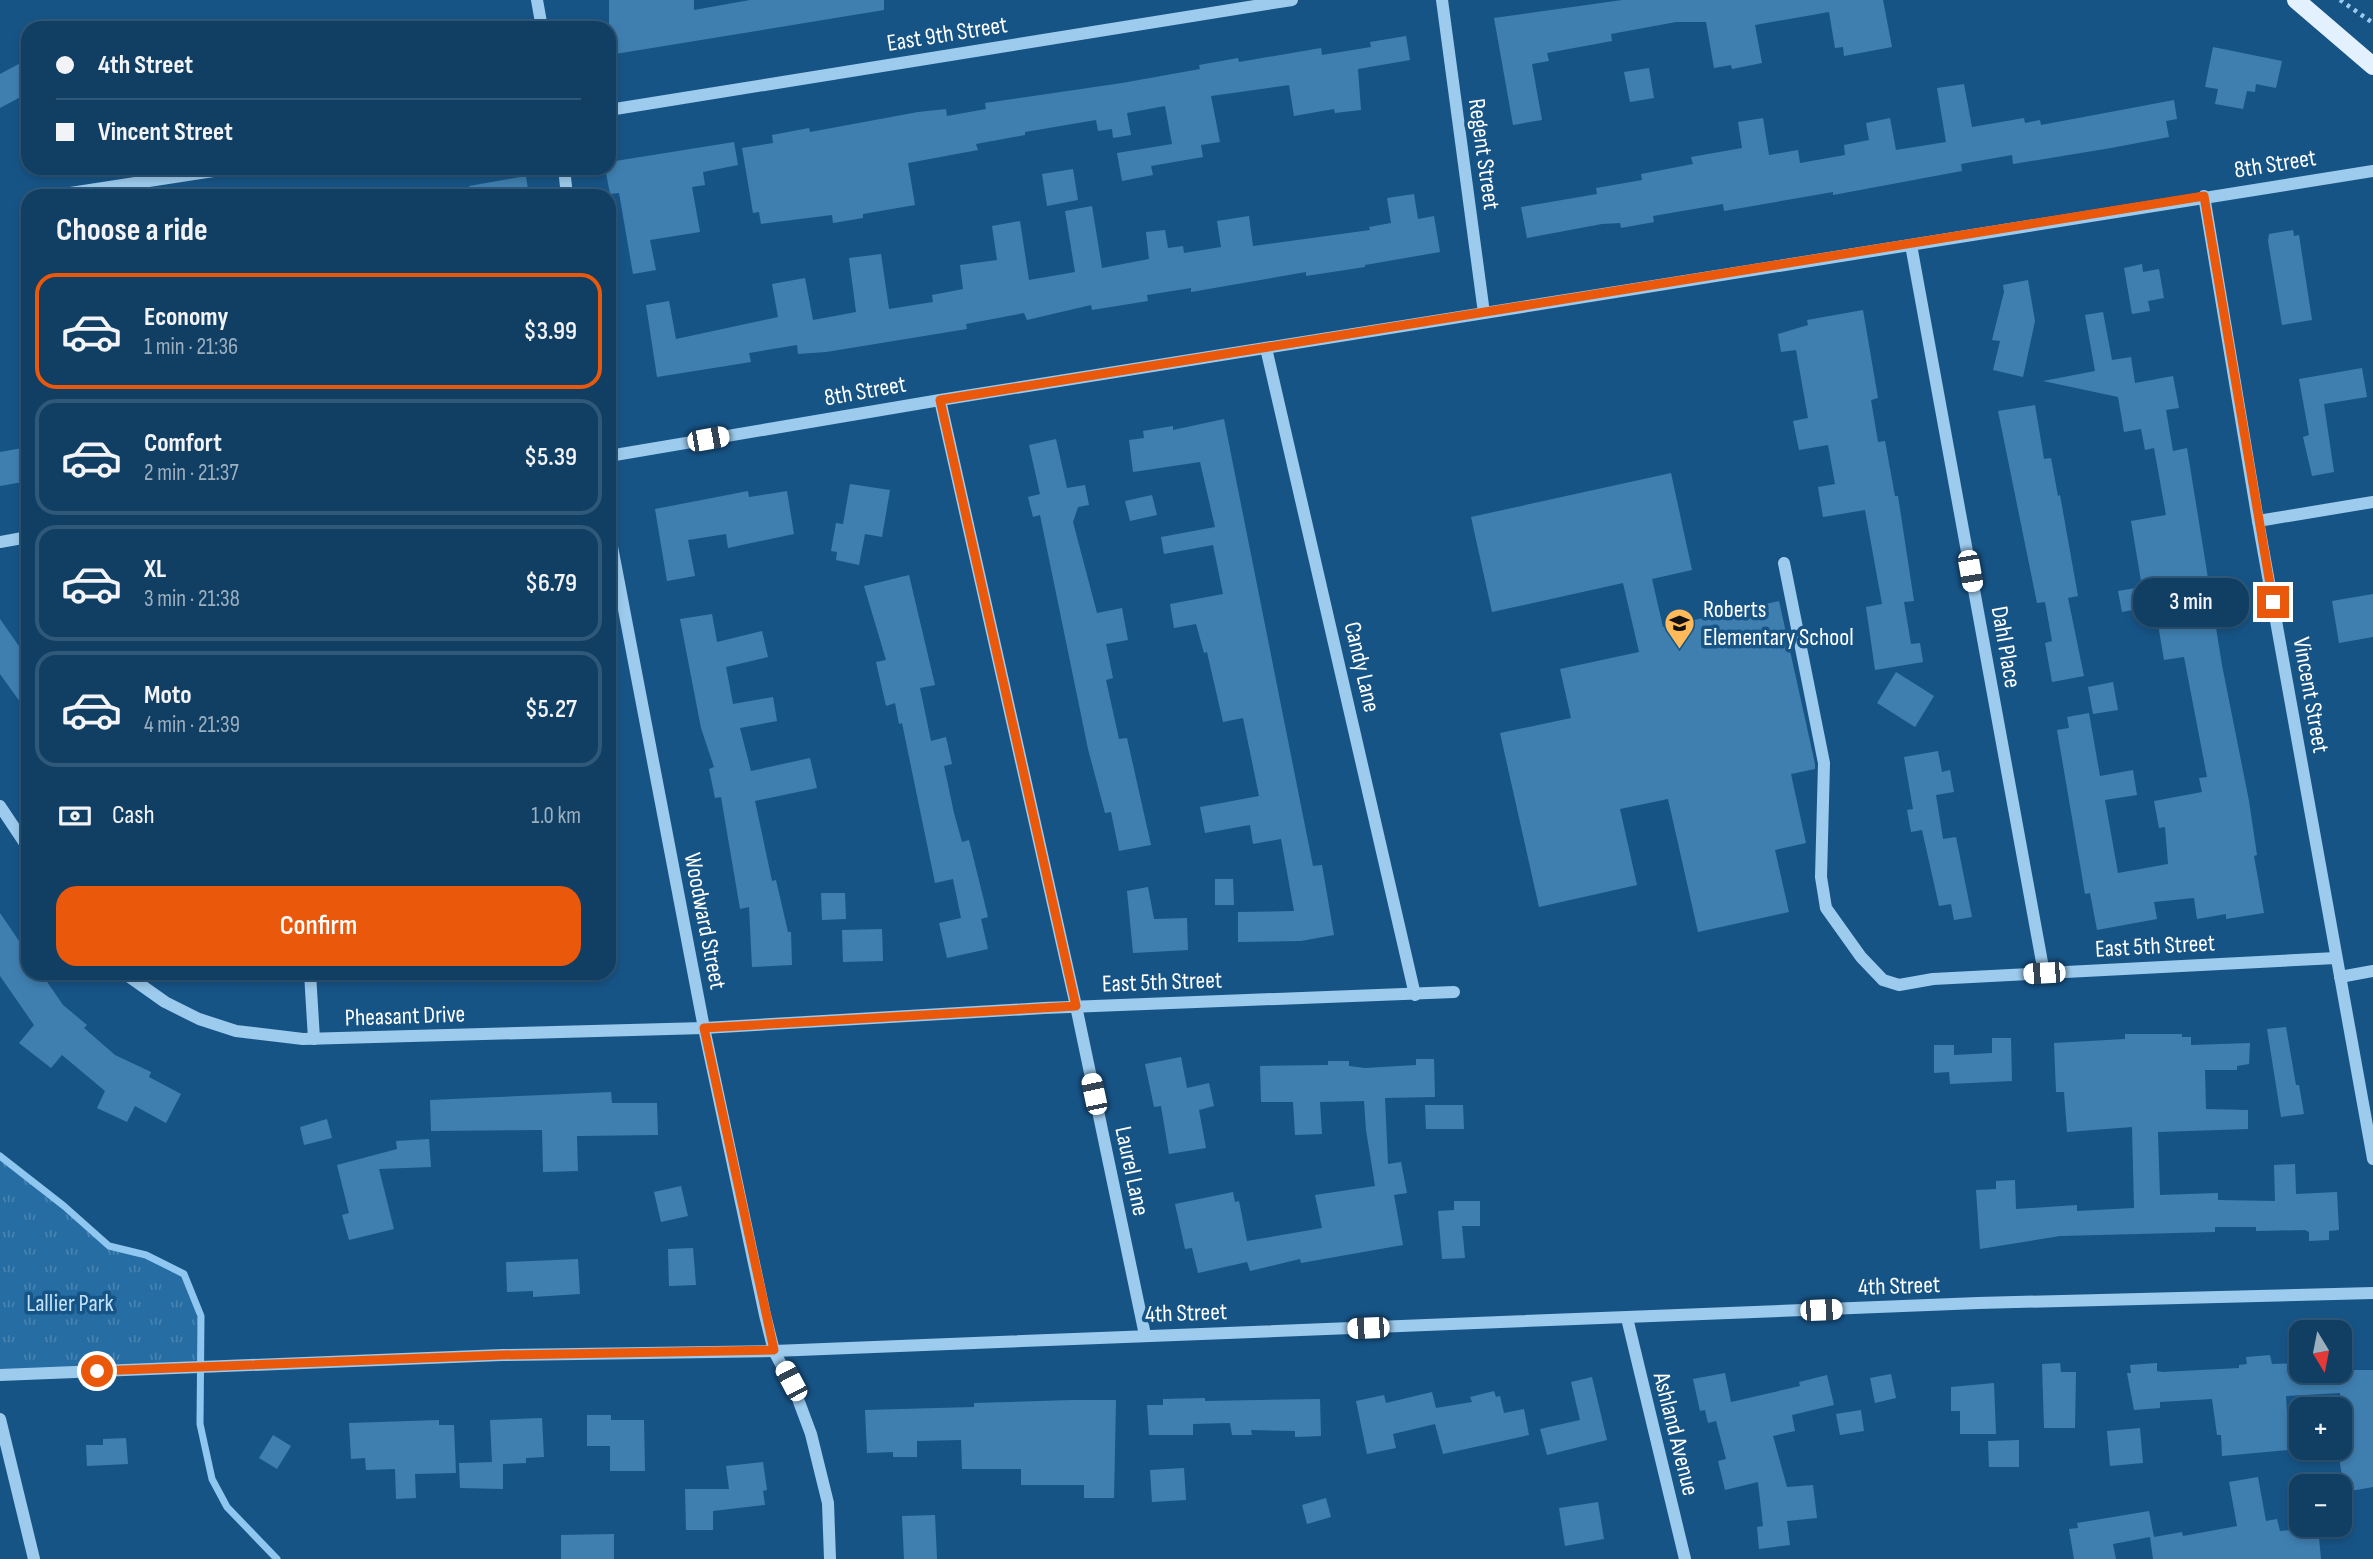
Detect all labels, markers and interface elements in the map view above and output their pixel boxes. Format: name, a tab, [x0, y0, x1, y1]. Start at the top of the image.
street label: East 9th Street	[885, 10, 1009, 58]
text: 4th Street	[98, 50, 193, 81]
street label: Regent Street	[1462, 97, 1506, 211]
text: Vincent Street	[98, 117, 233, 148]
street label: 8th Street	[2232, 143, 2318, 185]
text: Choose a ride	[56, 211, 208, 250]
icon: car	[60, 300, 123, 363]
text: Economy	[144, 302, 228, 333]
text: $3.99	[523, 316, 577, 347]
text: 1 min · 21:36	[144, 333, 238, 361]
street label: 8th Street	[822, 370, 908, 412]
car	[686, 425, 731, 453]
icon: car	[60, 426, 123, 489]
text: Comfort	[144, 428, 222, 459]
text: $5.39	[524, 442, 577, 473]
text: 2 min · 21:37	[144, 459, 239, 487]
car	[1957, 548, 1984, 594]
icon: car	[60, 552, 123, 615]
text: XL	[144, 554, 166, 585]
text: $6.79	[525, 568, 577, 599]
callout: 3 min	[2133, 578, 2248, 626]
text: 3 min · 21:38	[144, 585, 240, 613]
route end	[2257, 586, 2289, 618]
text: 3 min	[2169, 588, 2213, 616]
place label: Roberts Elementary School	[1703, 595, 1854, 652]
street label: Dahl Place	[1985, 604, 2027, 690]
school or university icon: Roberts Elementary School	[1663, 606, 1697, 650]
street label: Candy Lane	[1338, 619, 1386, 715]
street label: Vincent Street	[2287, 635, 2335, 755]
icon: car	[60, 678, 123, 741]
text: Moto	[144, 680, 192, 711]
text: $5.27	[525, 694, 577, 725]
text: 4 min · 21:39	[144, 711, 240, 739]
icon: cash	[56, 797, 94, 835]
text: Cash	[112, 800, 155, 831]
text: 1.0 km	[531, 802, 581, 830]
street label: Woodward Street	[678, 850, 732, 992]
button: Confirm	[56, 886, 581, 966]
street label: East 5th Street	[2094, 928, 2216, 964]
car	[2023, 961, 2066, 985]
street label: East 5th Street	[1101, 965, 1223, 999]
street label: Pheasant Drive	[344, 999, 466, 1033]
car	[1080, 1071, 1109, 1117]
street label: Laurel Lane	[1108, 1124, 1156, 1218]
street label: 4th Street	[1857, 1270, 1941, 1302]
park label: Lallier Park	[26, 1289, 114, 1318]
street label: 4th Street	[1144, 1297, 1228, 1329]
car	[1800, 1299, 1843, 1321]
car	[1347, 1317, 1390, 1339]
north arrow	[2289, 1320, 2352, 1382]
map controls	[2289, 1320, 2352, 1537]
route start	[81, 1355, 113, 1387]
car	[772, 1358, 811, 1404]
street label: Ashland Avenue	[1646, 1369, 1705, 1499]
button: +	[2289, 1397, 2352, 1460]
button: −	[2289, 1474, 2352, 1537]

